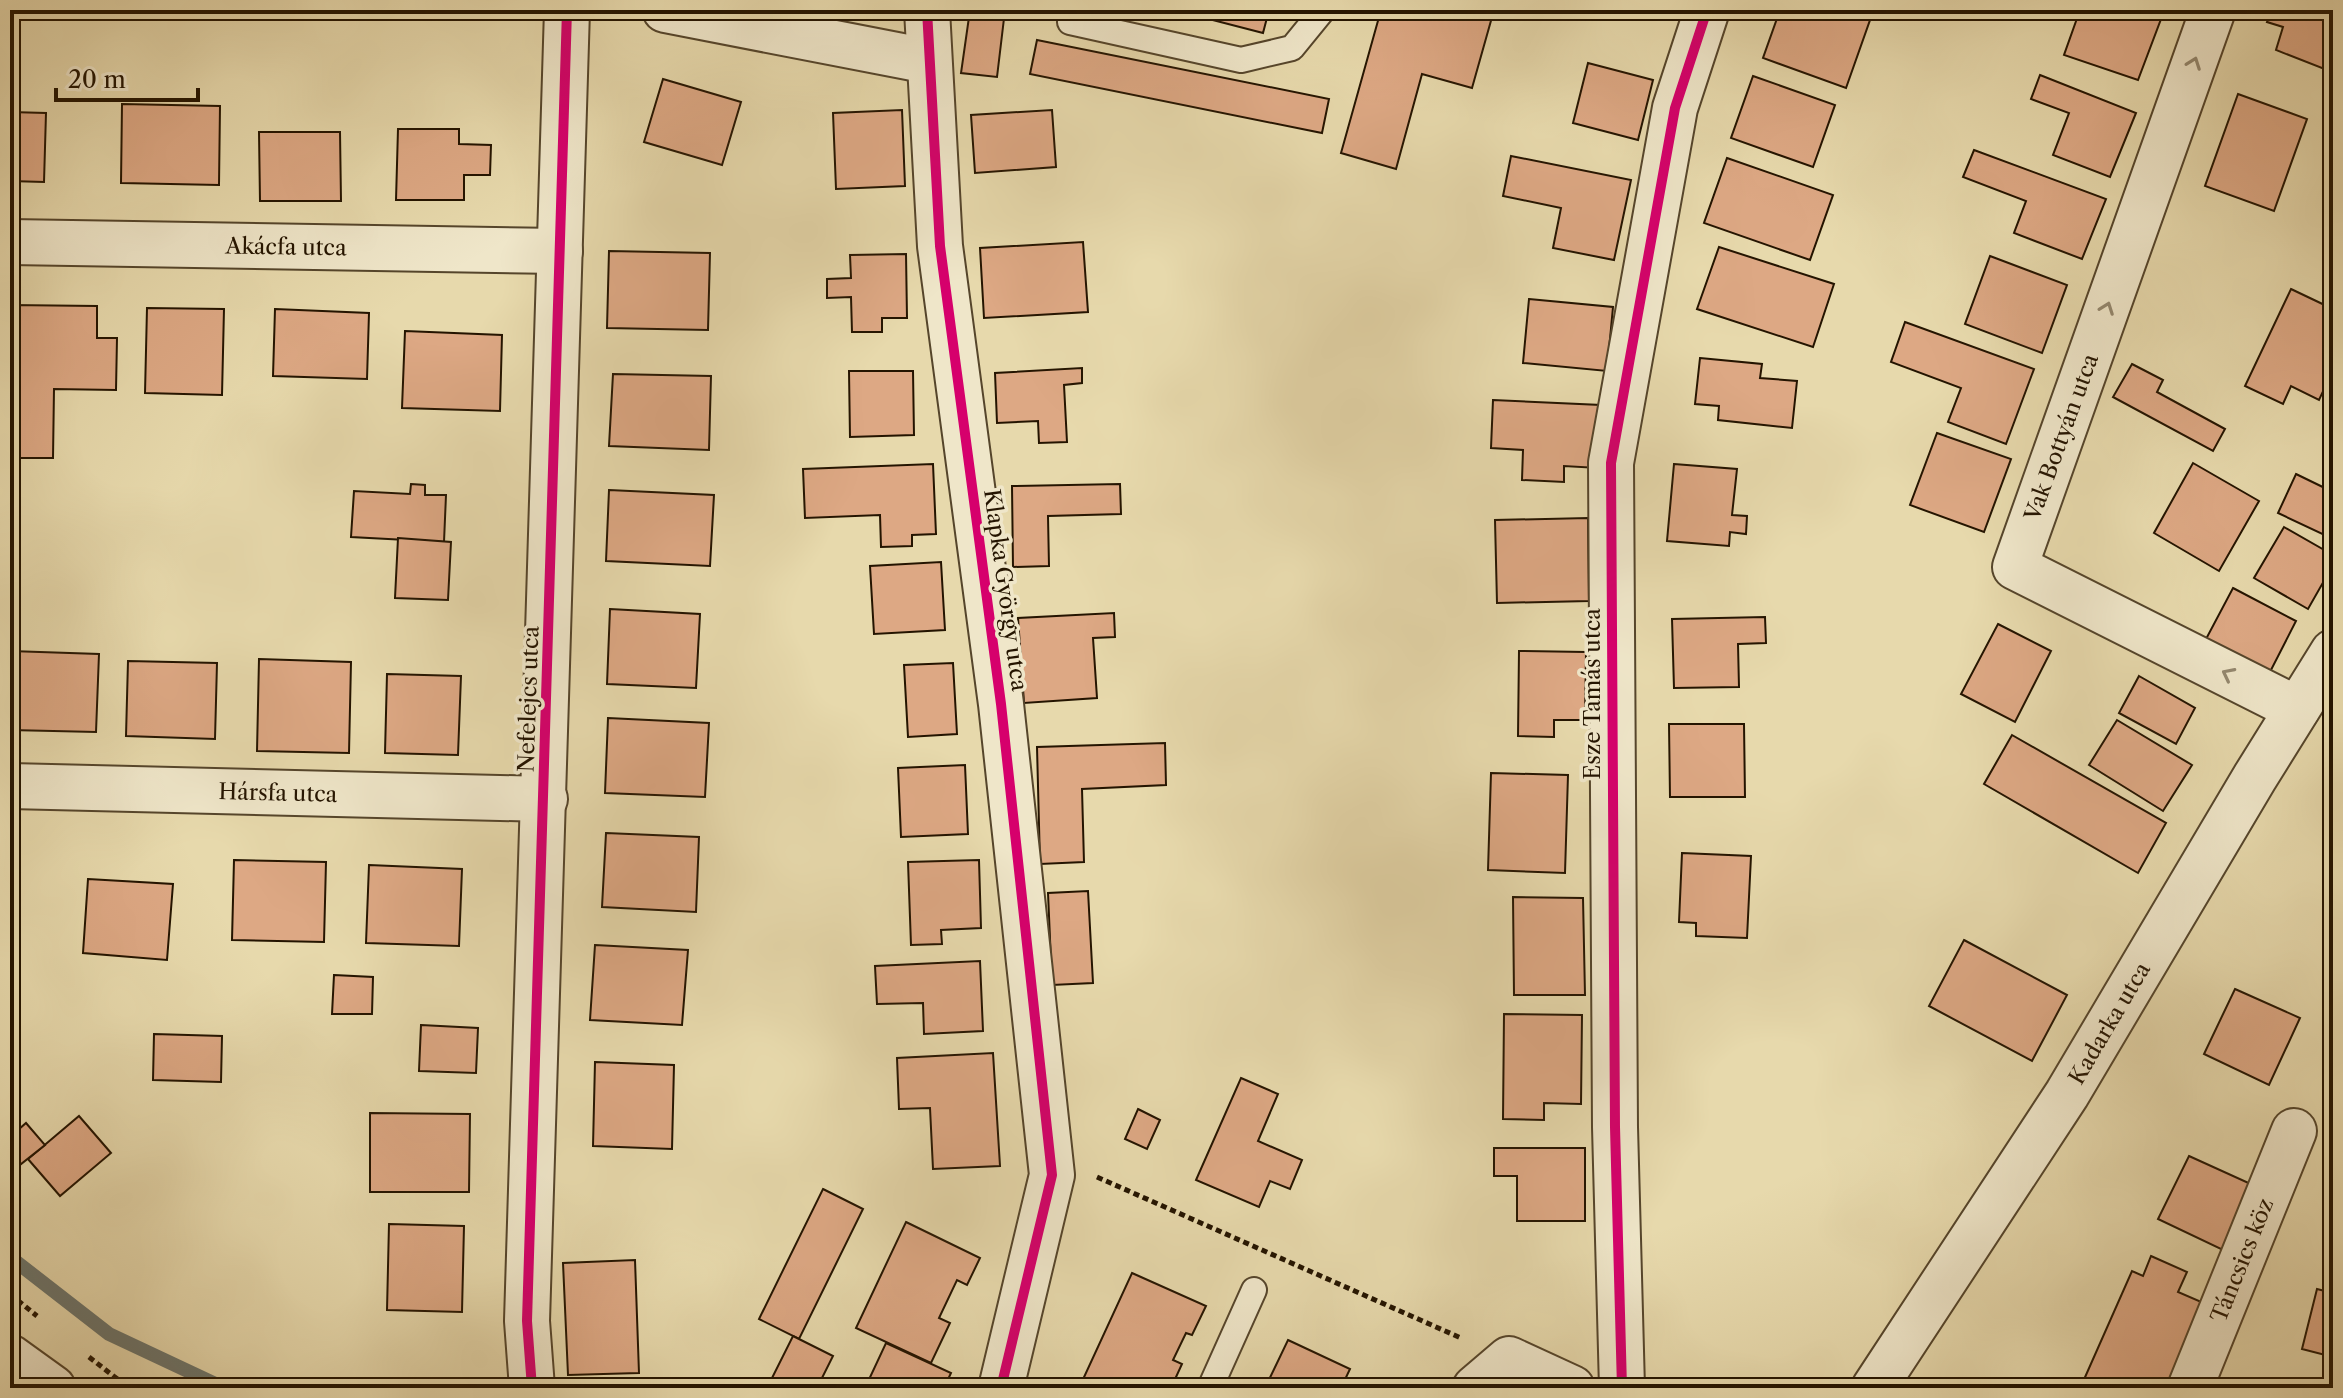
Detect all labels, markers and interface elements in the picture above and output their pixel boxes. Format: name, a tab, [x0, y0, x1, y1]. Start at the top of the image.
scale bar	[56, 52, 198, 102]
one-way arrow	[2184, 57, 2200, 71]
text: 20 m	[68, 65, 126, 94]
street label: Akácfa utca	[224, 233, 347, 262]
one-way arrow	[2097, 302, 2113, 316]
street label: Vak Bottyán utca	[2018, 350, 2104, 525]
street label: Klapka György utca	[978, 487, 1033, 693]
street label: Esze Tamás utca	[1579, 608, 1606, 780]
street label: Nefelejcs utca	[512, 625, 545, 773]
one-way arrow	[2221, 668, 2236, 683]
street label: Hársfa utca	[218, 778, 338, 808]
street label: Kadarka utca	[2063, 957, 2156, 1089]
street label: Táncsics köz	[2205, 1194, 2279, 1326]

